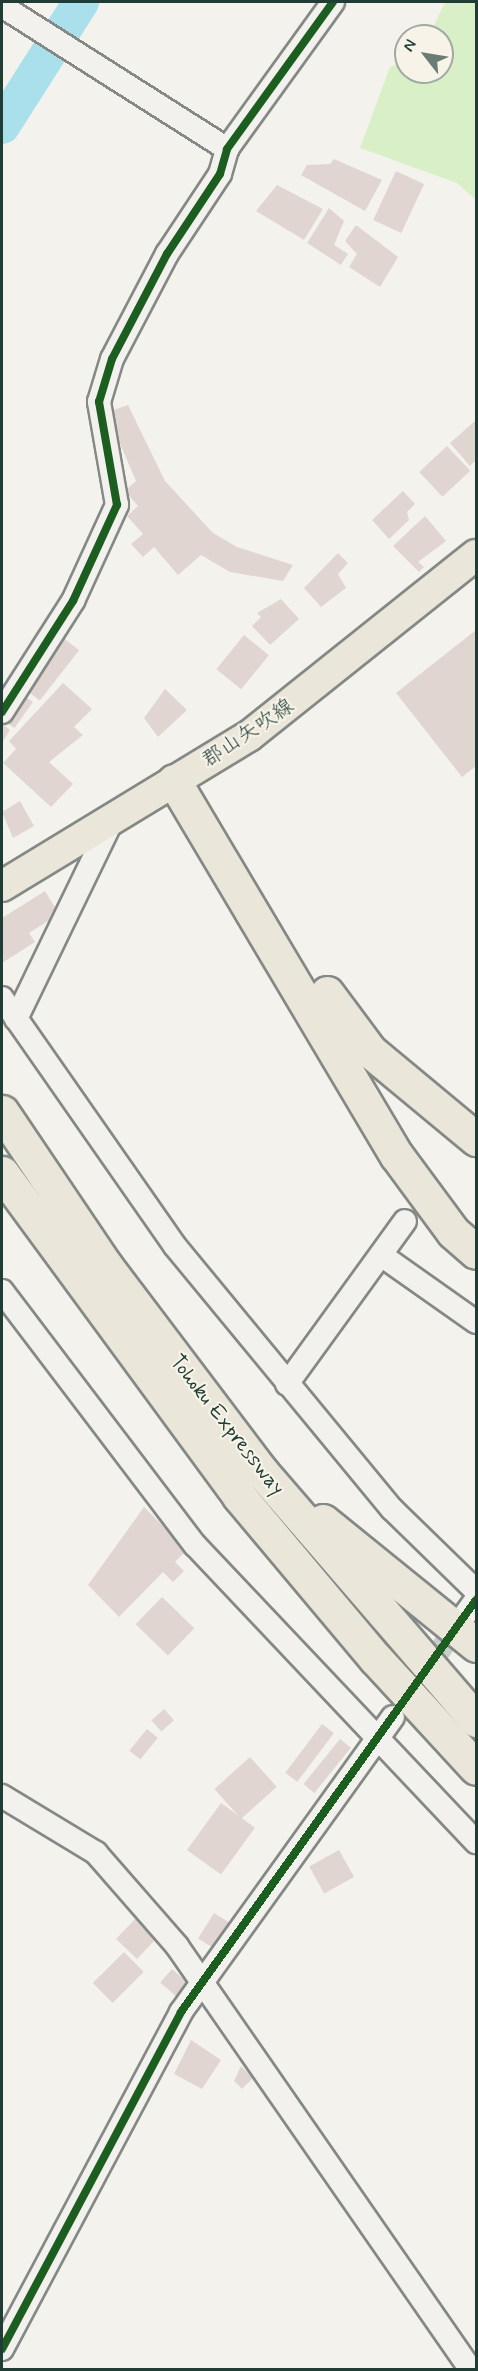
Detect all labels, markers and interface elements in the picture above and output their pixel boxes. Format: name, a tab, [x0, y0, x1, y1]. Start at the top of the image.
north arrow	[394, 24, 454, 84]
text: N	[398, 36, 422, 55]
street label: 郡山矢吹線	[197, 693, 299, 773]
street label: Tohoku Expressway	[164, 1349, 290, 1501]

